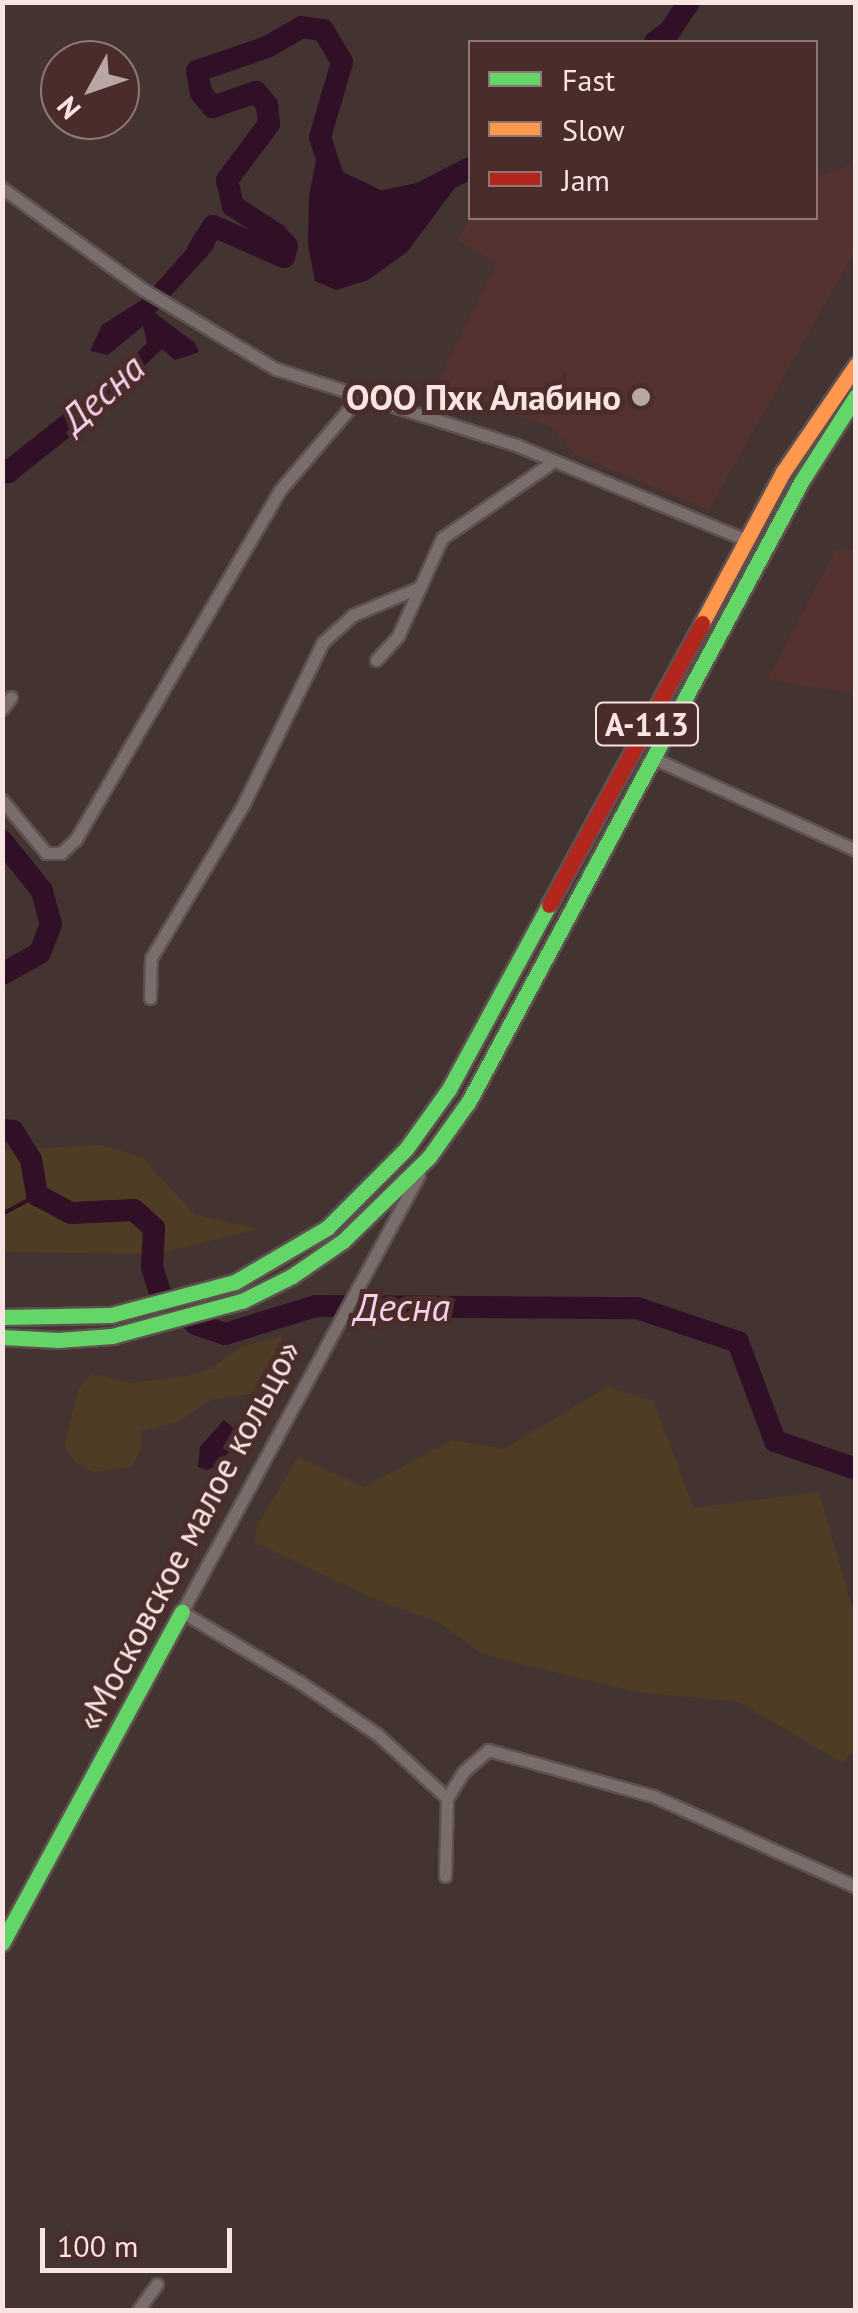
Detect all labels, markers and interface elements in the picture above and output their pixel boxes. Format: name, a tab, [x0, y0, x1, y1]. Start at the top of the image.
north arrow	[40, 40, 140, 140]
legend	[468, 40, 818, 220]
text: Fast	[562, 60, 615, 99]
text: N	[48, 89, 88, 127]
text: Slow	[562, 110, 625, 149]
text: Jam	[562, 160, 610, 199]
water label: Десна	[51, 344, 153, 442]
place label: ООО Пхк Алабино	[344, 376, 621, 418]
marker: ООО Пхк Алабино	[630, 386, 652, 408]
road number: А-113	[594, 697, 700, 751]
water label: Десна	[354, 1284, 450, 1330]
street label: «Московское малое кольцо»	[67, 1332, 309, 1738]
scale bar	[45, 2208, 238, 2270]
text: 100 m	[57, 2226, 138, 2265]

